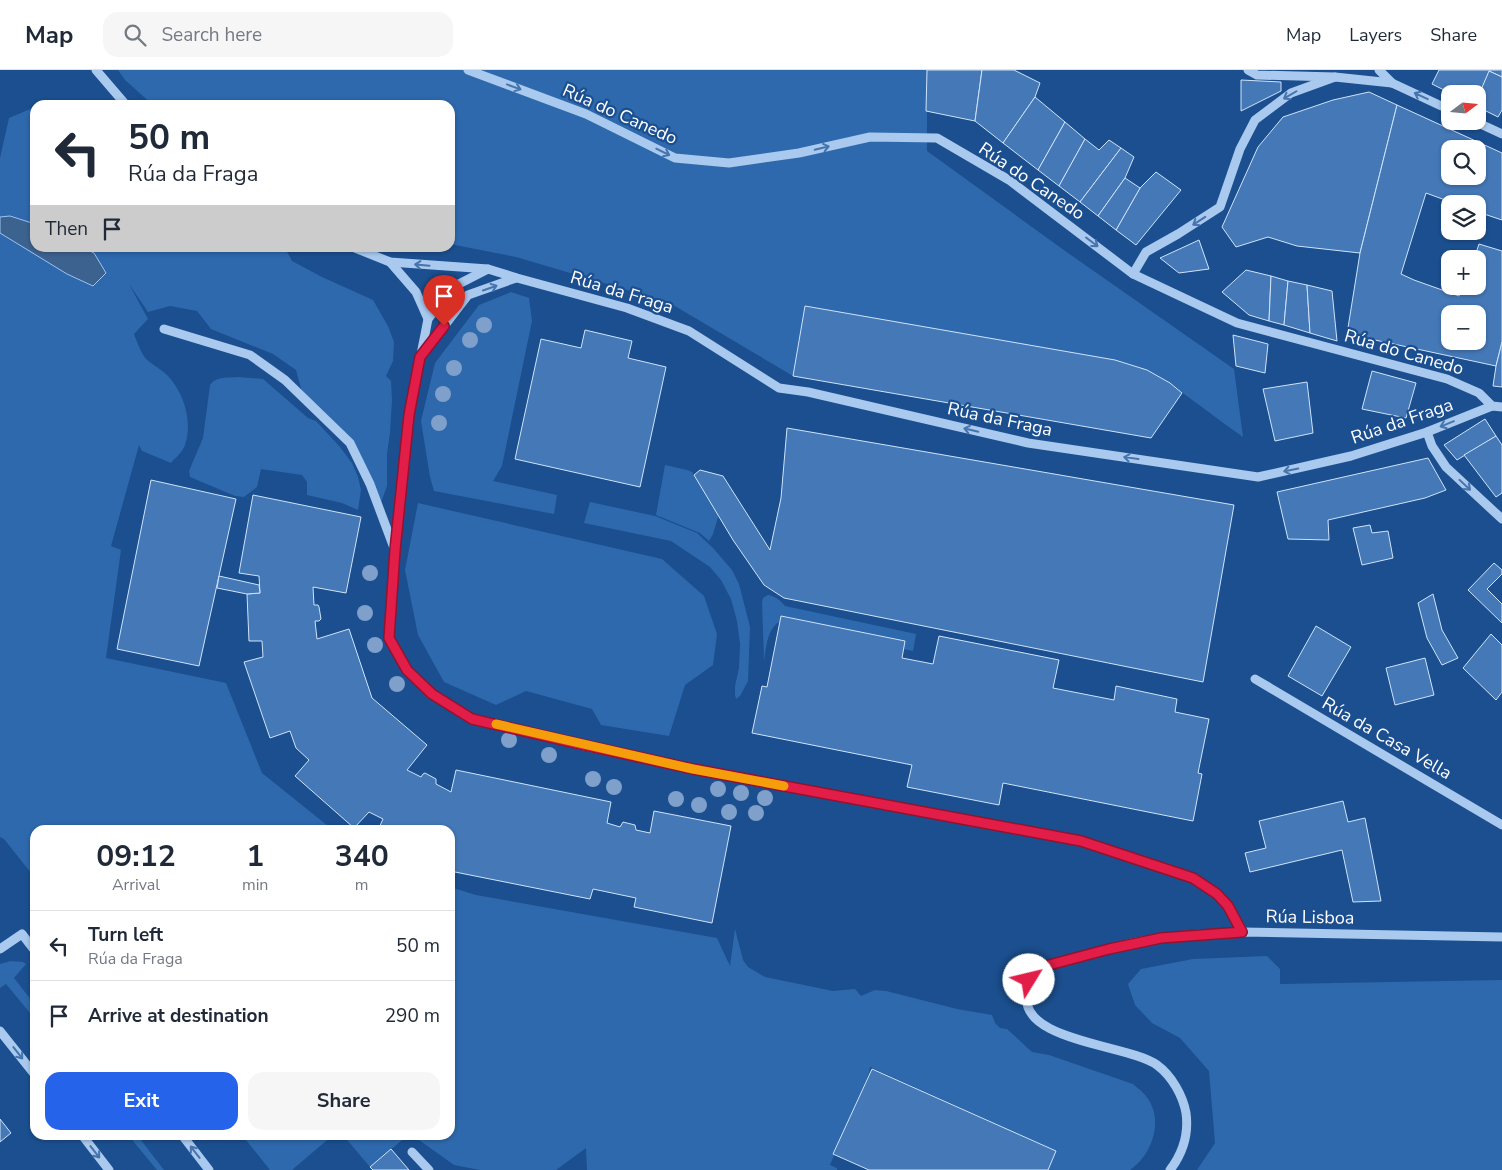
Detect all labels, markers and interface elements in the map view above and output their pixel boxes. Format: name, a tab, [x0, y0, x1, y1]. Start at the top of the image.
search box	[103, 12, 453, 57]
text: Map	[25, 19, 73, 51]
icon: search	[121, 21, 149, 49]
text: Search here	[161, 22, 262, 48]
text: Map	[1286, 23, 1321, 47]
text: Layers	[1349, 23, 1402, 47]
text: Share	[1430, 23, 1477, 47]
street label: Rúa do Canedo	[559, 78, 681, 150]
one-way arrow	[506, 83, 521, 92]
north arrow	[1441, 85, 1486, 130]
map controls	[1441, 85, 1486, 350]
one-way arrow	[1283, 91, 1297, 101]
one-way arrow	[1414, 91, 1429, 101]
text: 50 m	[128, 114, 210, 161]
icon: left	[45, 120, 110, 185]
street label: Rúa do Canedo	[974, 137, 1090, 225]
button: search	[1441, 140, 1486, 185]
one-way arrow	[814, 143, 830, 152]
one-way arrow	[655, 148, 670, 157]
text: Rúa da Fraga	[128, 159, 258, 189]
button: layers	[1441, 195, 1486, 240]
icon: arrive	[98, 215, 126, 243]
text: Then	[45, 216, 88, 242]
one-way arrow	[1192, 216, 1206, 226]
one-way arrow	[1085, 237, 1099, 247]
button: +	[1441, 250, 1486, 295]
one-way arrow	[415, 260, 431, 269]
street label: Rúa da Fraga	[568, 265, 676, 319]
pin	[423, 275, 465, 326]
icon: arrive	[430, 282, 458, 310]
one-way arrow	[481, 283, 497, 292]
button: −	[1441, 305, 1486, 350]
street label: Rúa do Canedo	[1342, 323, 1466, 381]
street label: Rúa da Fraga	[1348, 392, 1456, 450]
street label: Rúa da Fraga	[945, 396, 1055, 442]
one-way arrow	[1440, 420, 1455, 430]
one-way arrow	[963, 425, 979, 434]
one-way arrow	[1123, 453, 1139, 463]
one-way arrow	[1283, 465, 1299, 475]
one-way arrow	[1459, 479, 1472, 491]
street label: Rúa da Casa Vella	[1318, 691, 1456, 785]
text: 09:12	[96, 836, 176, 877]
text: 1	[246, 836, 264, 877]
text: 340	[335, 836, 389, 877]
text: Arrival	[112, 874, 160, 896]
text: min	[242, 874, 268, 896]
text: m	[355, 874, 369, 896]
street label: Rúa Lisboa	[1265, 904, 1355, 930]
text: Turn left	[88, 922, 163, 948]
icon: left	[45, 932, 73, 960]
text: 50 m	[396, 933, 440, 959]
text: Rúa da Fraga	[88, 948, 183, 970]
position arrow	[1002, 953, 1054, 1005]
icon: arrive	[45, 1002, 73, 1030]
text: Arrive at destination	[88, 1003, 269, 1029]
text: 290 m	[385, 1003, 440, 1029]
one-way arrow	[12, 1046, 23, 1059]
button: Exit	[45, 1072, 238, 1130]
button: Share	[248, 1072, 440, 1130]
one-way arrow	[90, 1146, 101, 1159]
one-way arrow	[190, 1146, 201, 1159]

